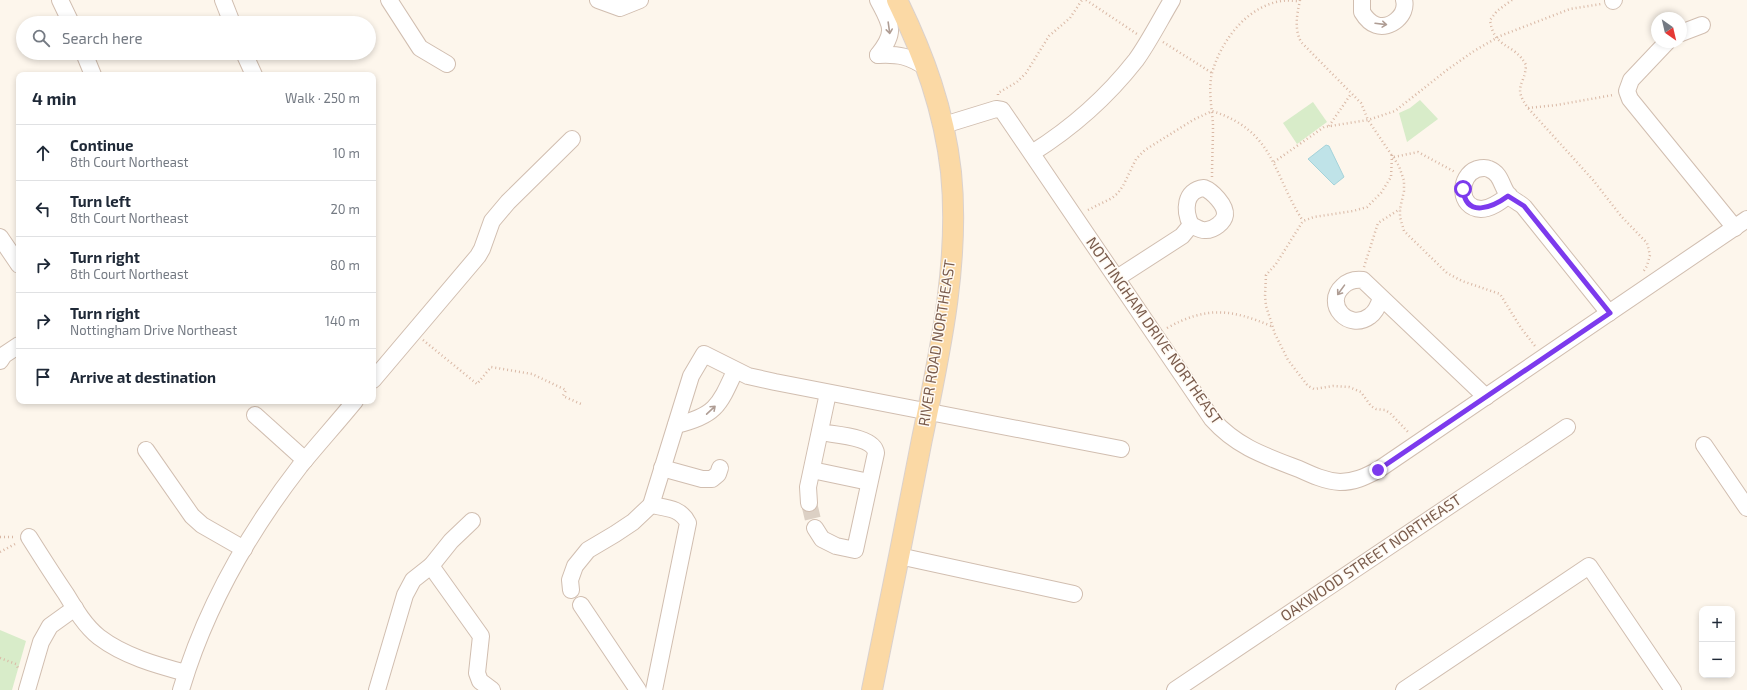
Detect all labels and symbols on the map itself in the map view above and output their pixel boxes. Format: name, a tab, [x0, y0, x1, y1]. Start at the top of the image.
north arrow	[1651, 12, 1687, 48]
one-way arrow	[1374, 21, 1387, 28]
one-way arrow	[885, 22, 893, 35]
route start	[1454, 180, 1472, 198]
street label: NOTTINGHAM DRIVE NORTHEAST	[1083, 233, 1227, 428]
street label: RIVER ROAD NORTHEAST	[914, 258, 958, 427]
one-way arrow	[1337, 284, 1345, 295]
one-way arrow	[706, 405, 716, 415]
route end	[1369, 461, 1387, 479]
street label: OAKWOOD STREET NORTHEAST	[1277, 490, 1464, 624]

